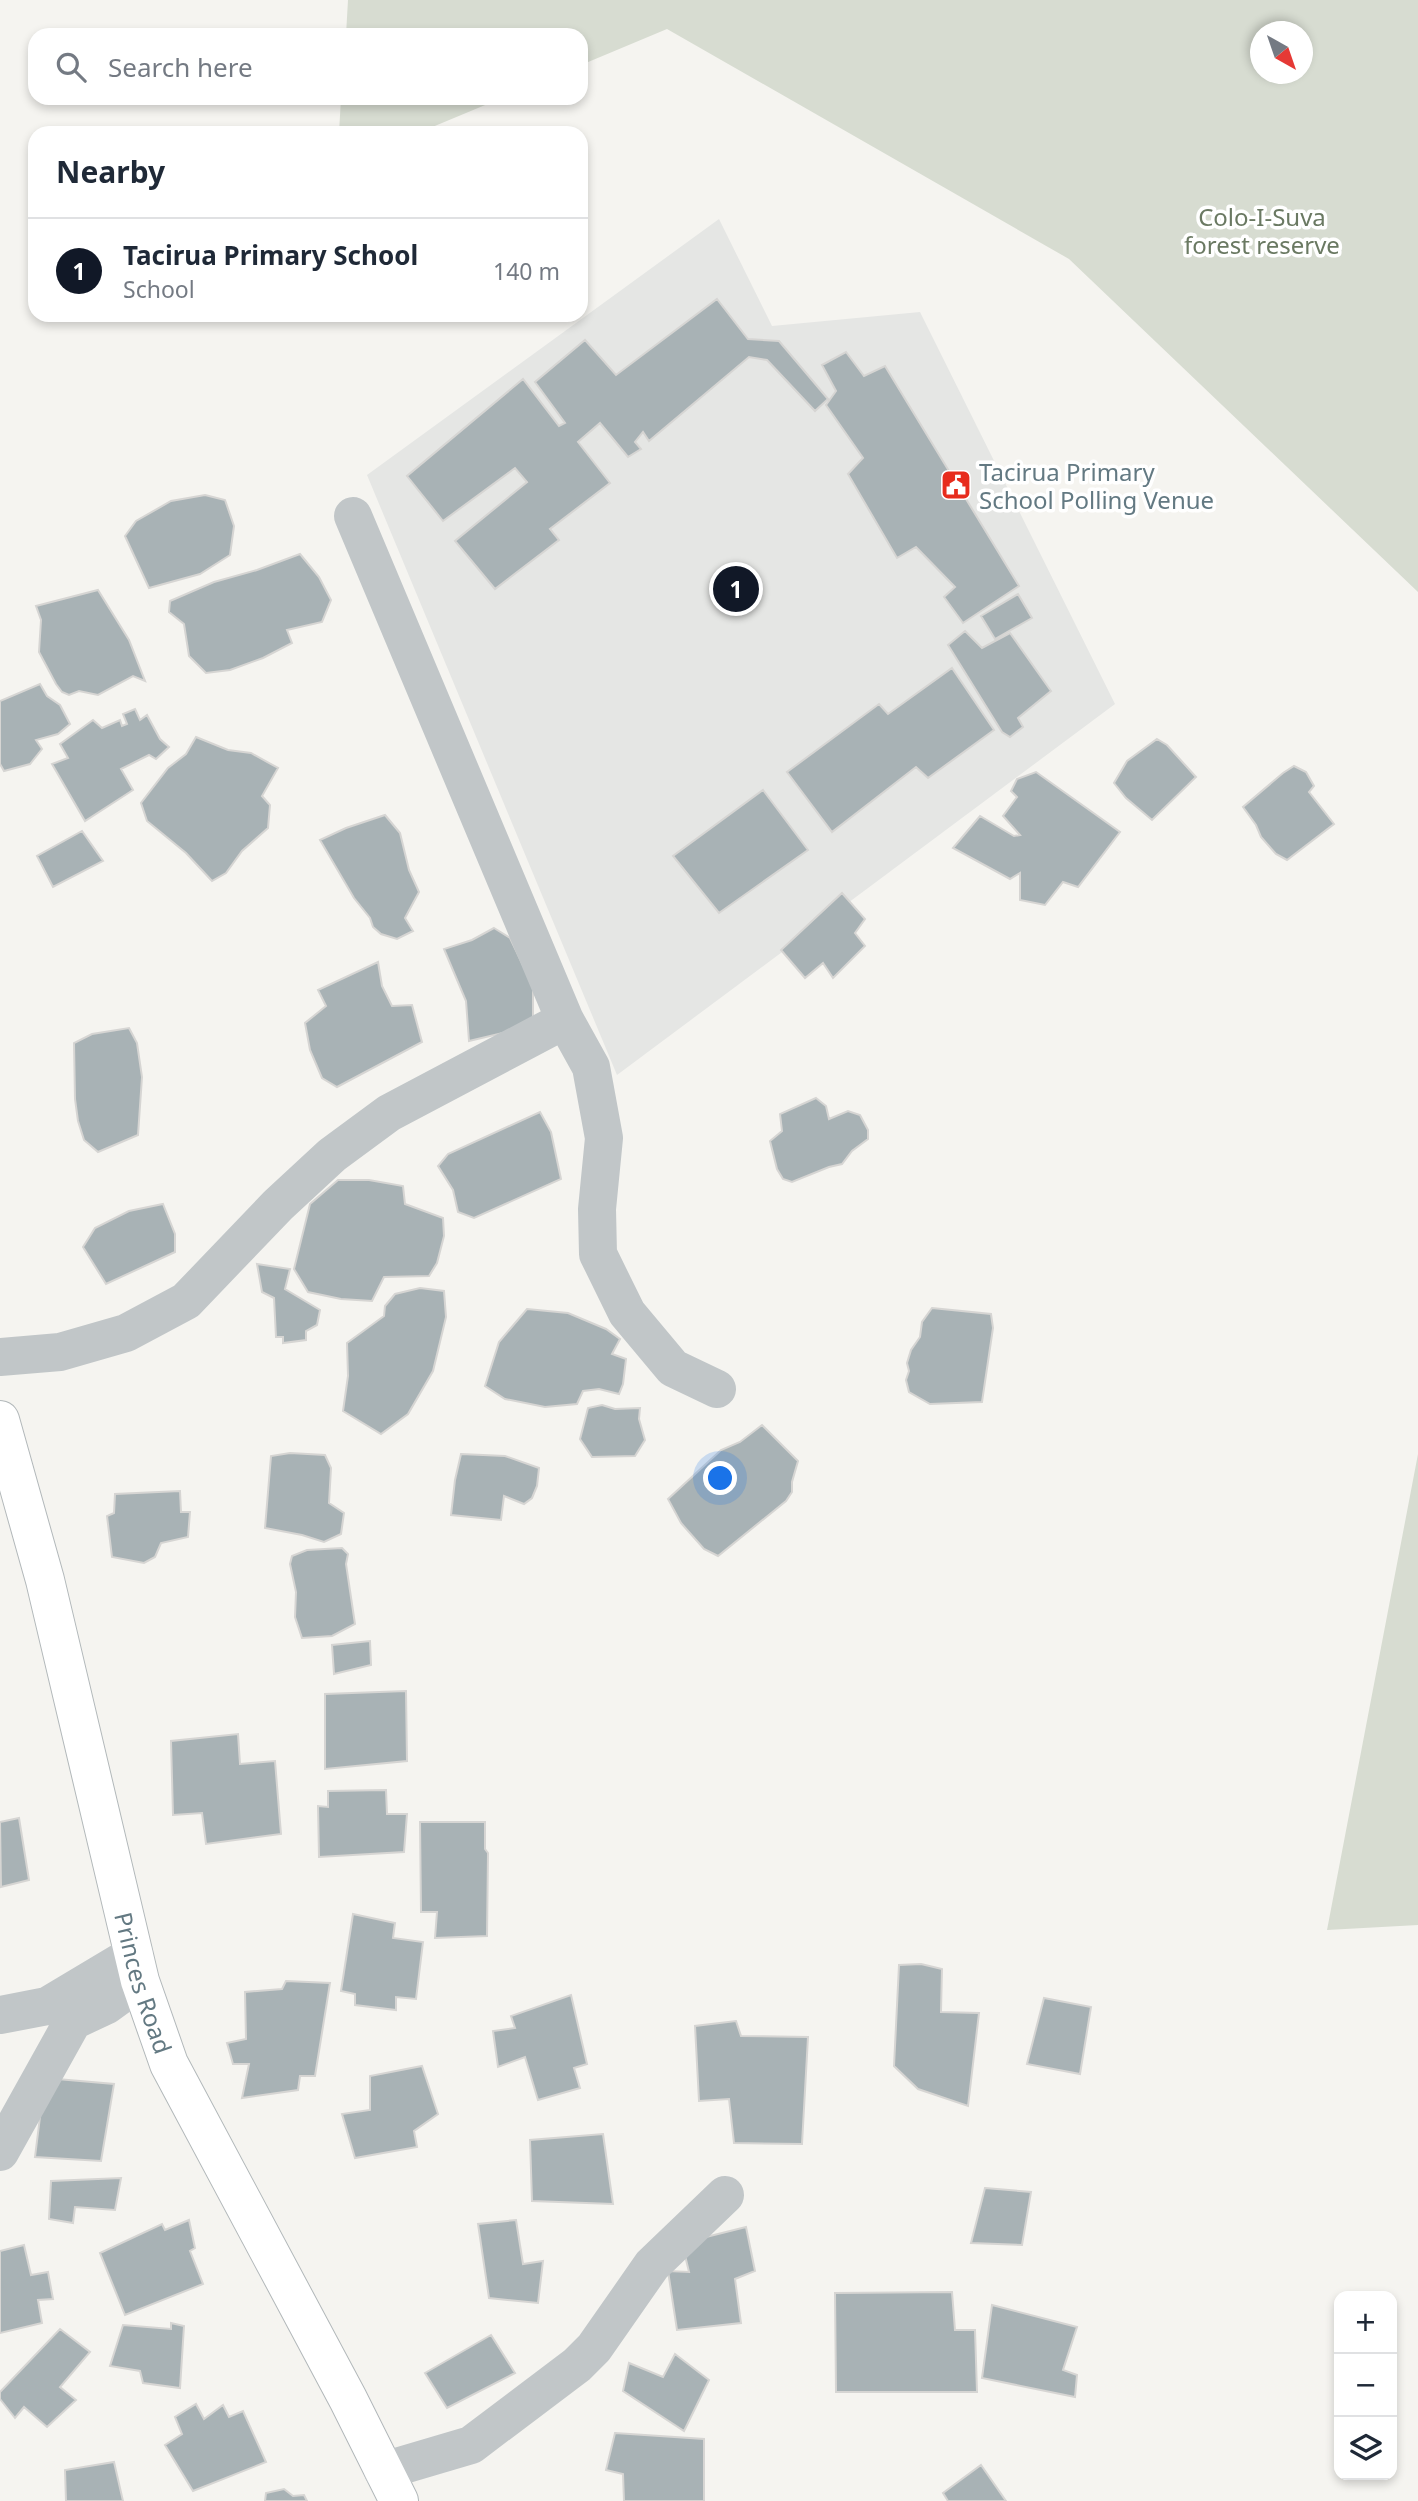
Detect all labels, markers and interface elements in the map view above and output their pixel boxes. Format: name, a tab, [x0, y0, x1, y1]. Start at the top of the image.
north arrow	[1250, 21, 1313, 84]
search box	[28, 28, 588, 105]
icon: search	[52, 48, 90, 86]
text: Search here	[108, 49, 253, 85]
text: Nearby	[56, 151, 165, 192]
park label: Colo-I-Suva forest reserve	[1184, 200, 1340, 261]
text: Tacirua Primary School	[123, 237, 418, 273]
text: 1	[72, 255, 86, 287]
text: 140 m	[493, 255, 560, 287]
text: School	[123, 273, 195, 305]
place label: Tacirua Primary School Polling Venue	[979, 455, 1214, 516]
public building icon: Tacirua Primary School Polling Venue	[939, 468, 973, 502]
pin: 1	[713, 563, 759, 615]
your location	[703, 1461, 737, 1495]
street label: Princes Road	[108, 1909, 181, 2058]
map controls	[1334, 2291, 1397, 2480]
button: +	[1334, 2291, 1397, 2354]
button: −	[1334, 2354, 1397, 2417]
button: layers	[1334, 2417, 1397, 2480]

